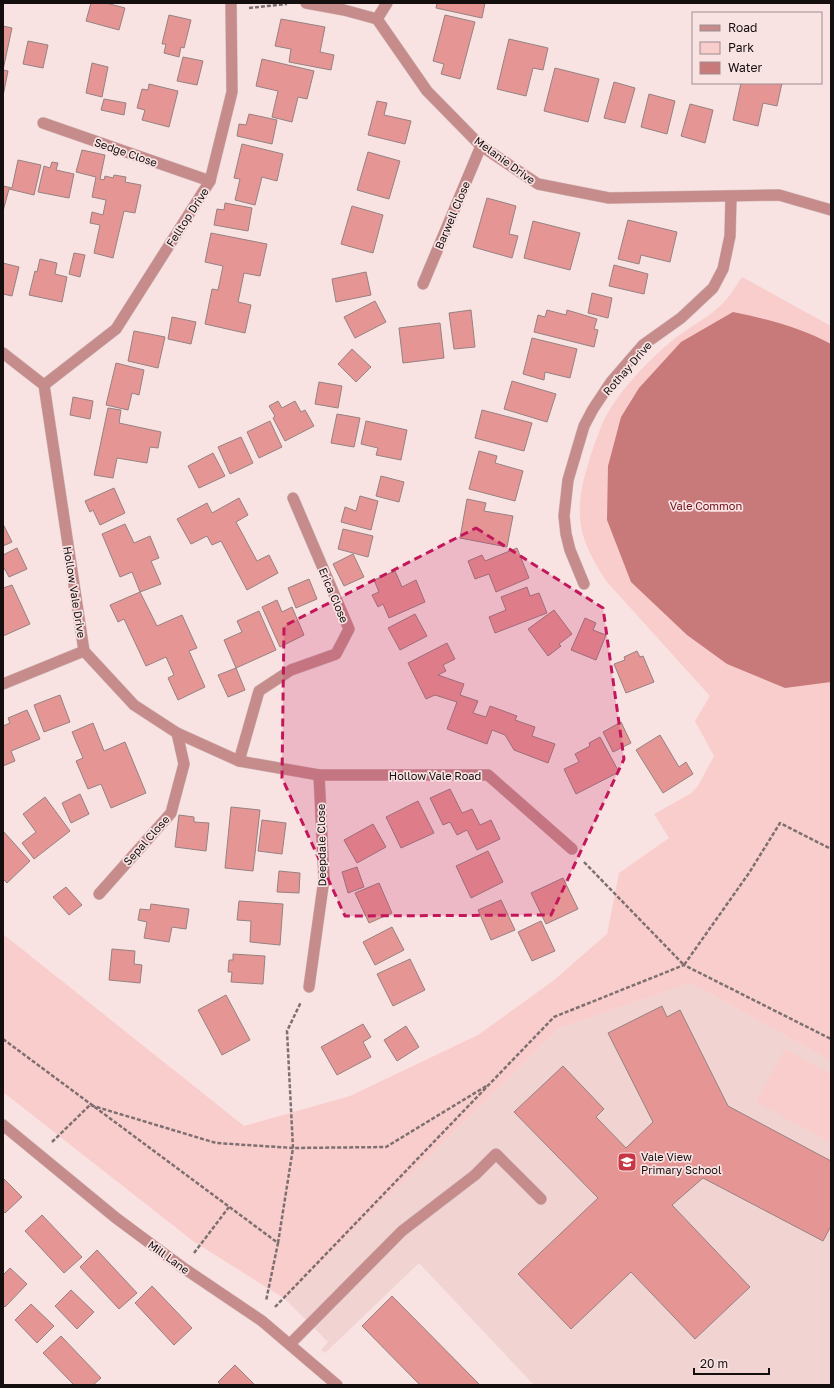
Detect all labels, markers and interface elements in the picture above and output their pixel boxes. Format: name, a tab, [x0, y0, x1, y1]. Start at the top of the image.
legend	[692, 12, 822, 84]
text: Road	[728, 20, 757, 35]
text: Park	[728, 40, 754, 55]
text: Water	[728, 60, 762, 75]
street label: Melanie Drive	[472, 134, 538, 186]
street label: Sedge Close	[93, 135, 159, 169]
street label: Barwell Close	[432, 179, 472, 251]
street label: Felltop Drive	[163, 185, 211, 249]
street label: Rothay Drive	[600, 338, 654, 398]
park label: Vale Common	[670, 499, 742, 512]
street label: Hollow Vale Drive	[61, 545, 89, 639]
street label: Erica Close	[317, 565, 351, 625]
street label: Hollow Vale Road	[389, 769, 481, 782]
street label: Deepdale Close	[314, 804, 328, 886]
street label: Sepal Close	[120, 812, 172, 868]
place label: Vale View Primary School	[641, 1150, 722, 1176]
school or university icon: Vale View Primary School	[616, 1151, 638, 1173]
street label: Mill Lane	[146, 1238, 192, 1276]
scale bar	[694, 1350, 769, 1376]
text: 20 m	[700, 1356, 728, 1371]

